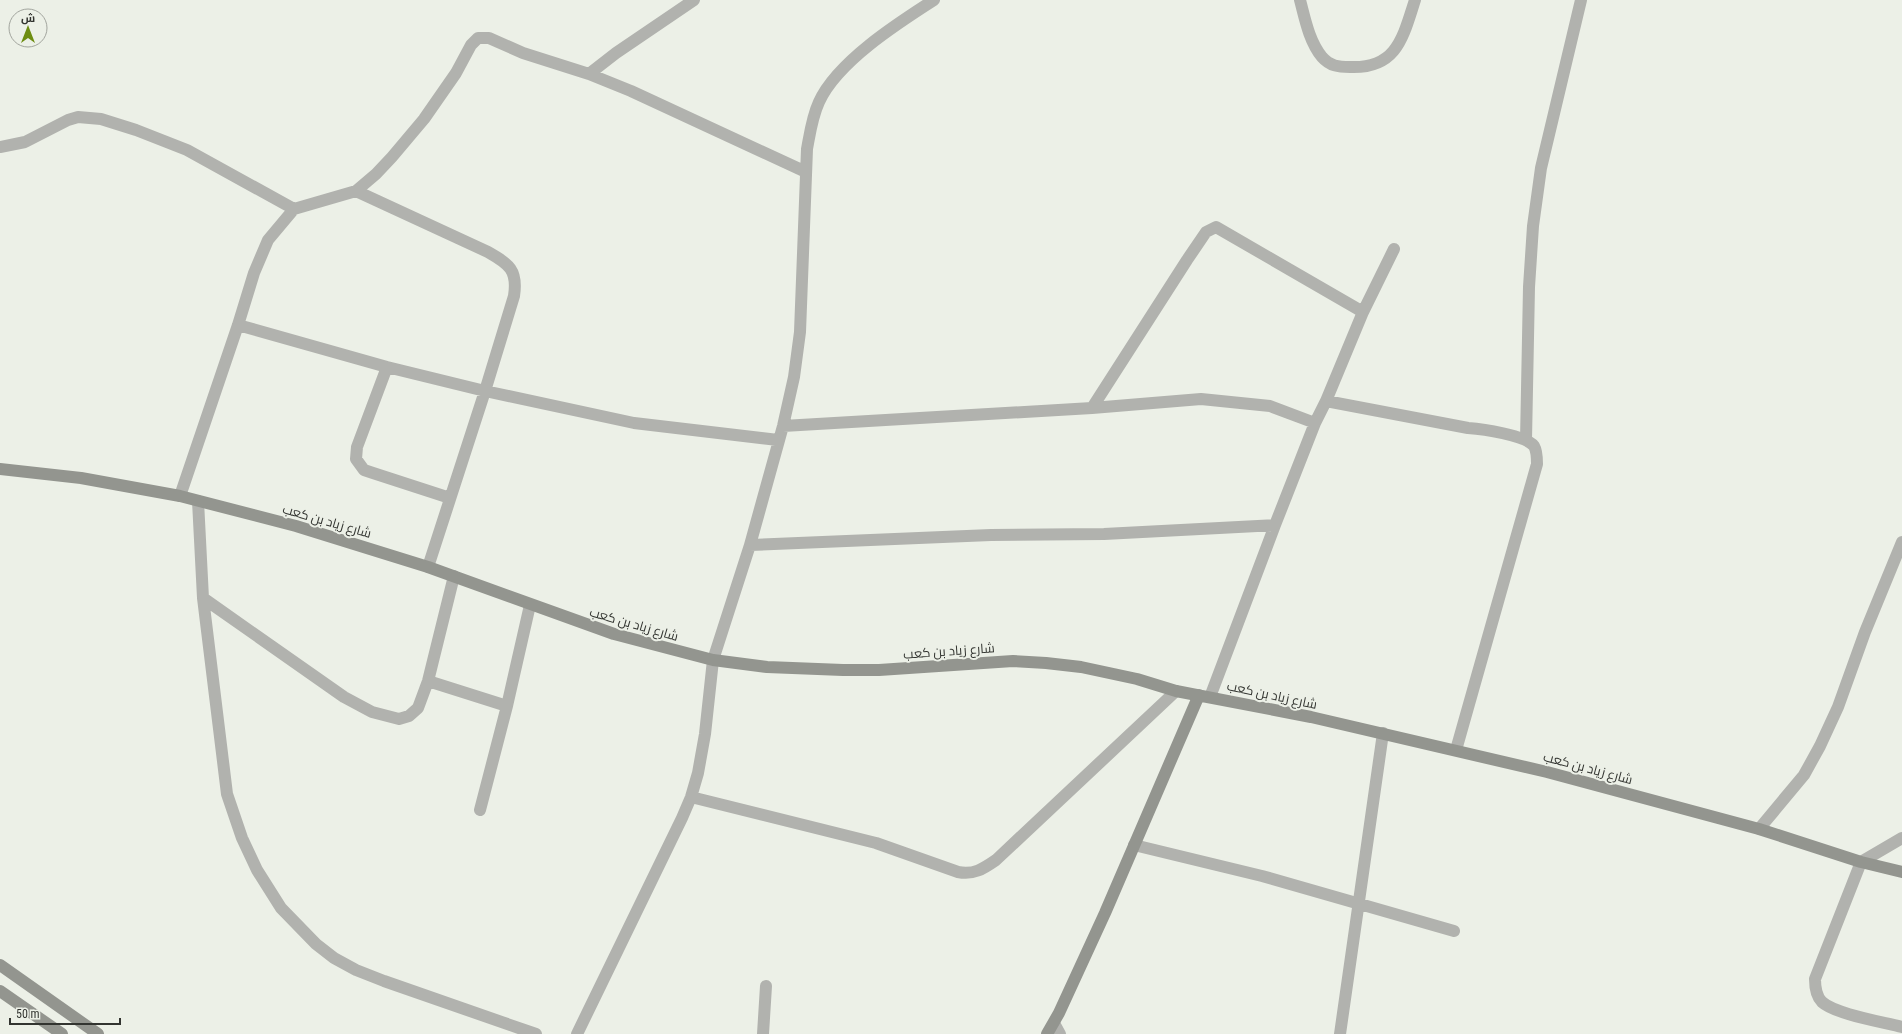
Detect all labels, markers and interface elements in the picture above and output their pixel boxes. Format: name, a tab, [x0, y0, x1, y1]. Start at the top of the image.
north arrow	[8, 8, 48, 48]
text: ش	[21, 12, 35, 25]
street label: شارع زياد بن كعب	[281, 501, 373, 542]
street label: شارع زياد بن كعب	[588, 604, 680, 645]
street label: شارع زياد بن كعب	[903, 640, 995, 663]
street label: شارع زياد بن كعب	[1225, 678, 1318, 713]
street label: شارع زياد بن كعب	[1541, 749, 1634, 788]
scale bar	[10, 1000, 120, 1026]
text: 50 m	[16, 1007, 40, 1021]

